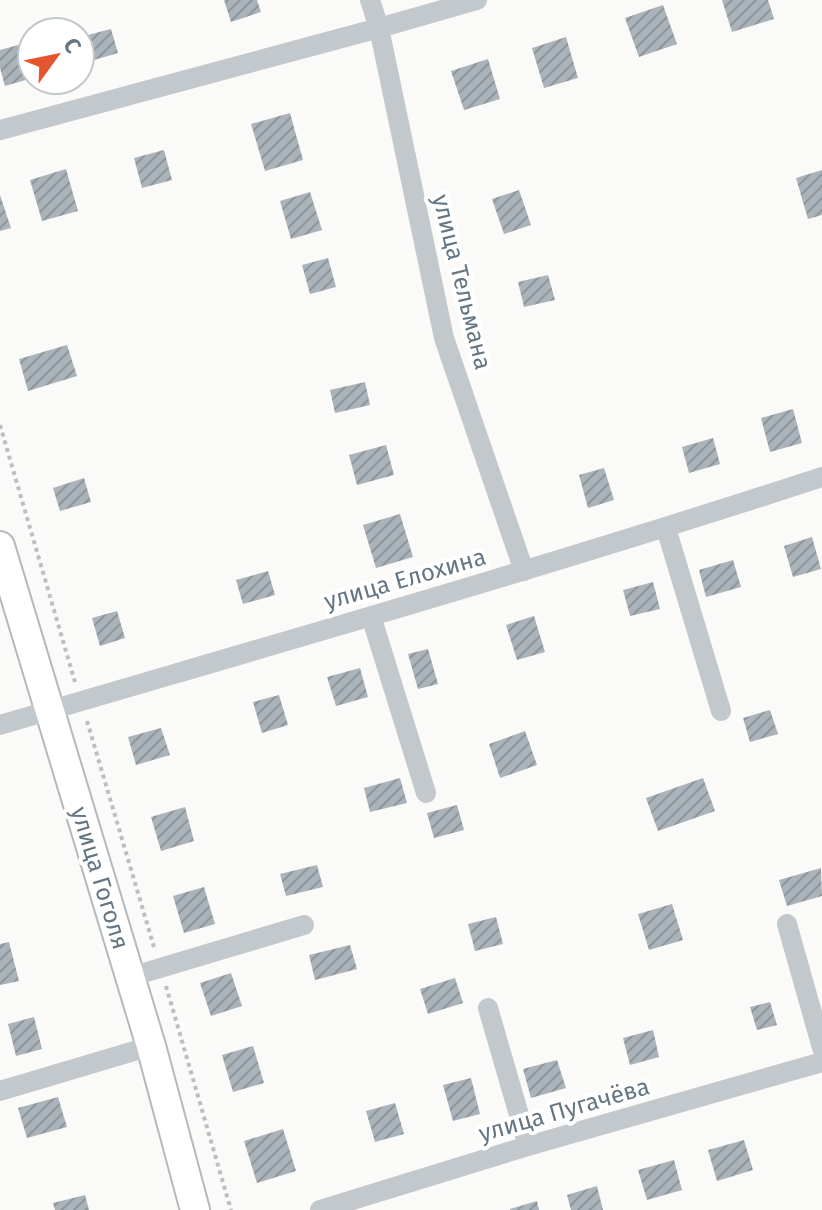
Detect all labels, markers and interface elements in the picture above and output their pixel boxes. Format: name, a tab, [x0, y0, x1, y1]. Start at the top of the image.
north arrow	[16, 16, 96, 96]
text: С	[58, 33, 87, 58]
street label: улица Тельмана	[427, 191, 497, 373]
street label: улица Елохина	[321, 543, 489, 615]
street label: улица Гоголя	[65, 803, 135, 953]
street label: улица Пугачёва	[475, 1072, 653, 1148]

